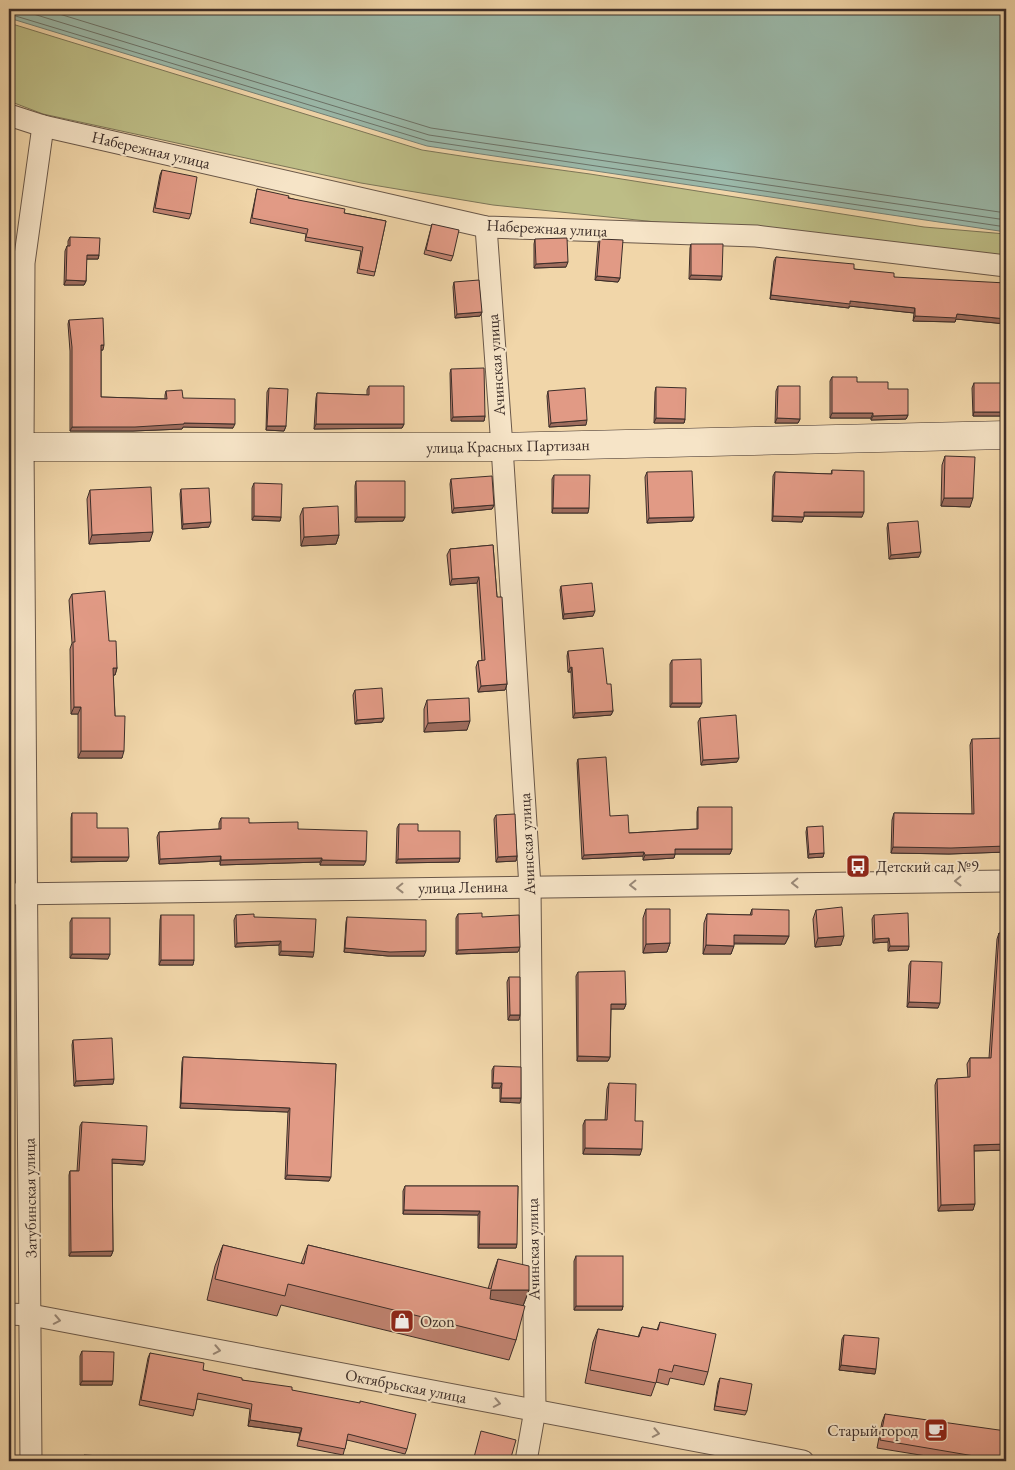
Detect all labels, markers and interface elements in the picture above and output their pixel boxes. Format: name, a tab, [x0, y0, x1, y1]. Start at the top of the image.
street label: Набережная улица	[90, 126, 213, 174]
street label: Набережная улица	[486, 214, 609, 242]
street label: Ачинская улица	[482, 313, 510, 418]
street label: улица Красных Партизан	[426, 434, 590, 458]
street label: Ачинская улица	[514, 792, 540, 897]
bus stop icon: Детский сад №9	[845, 853, 871, 879]
place label: Детский сад №9	[876, 856, 979, 877]
street label: улица Ленина	[418, 876, 509, 898]
one-way arrow	[953, 876, 961, 886]
one-way arrow	[791, 878, 798, 888]
one-way arrow	[628, 880, 636, 890]
one-way arrow	[396, 883, 404, 893]
street label: Затубинская улица	[18, 1137, 42, 1258]
street label: Ачинская улица	[522, 1197, 544, 1301]
shop icon: Ozon	[389, 1308, 415, 1334]
place label: Ozon	[420, 1311, 455, 1332]
one-way arrow	[53, 1314, 61, 1324]
one-way arrow	[212, 1344, 221, 1355]
street label: Октябрьская улица	[343, 1364, 469, 1408]
one-way arrow	[492, 1398, 501, 1408]
cafe icon: Старый город	[923, 1417, 949, 1443]
place label: Старый город	[827, 1420, 919, 1441]
one-way arrow	[652, 1428, 661, 1438]

